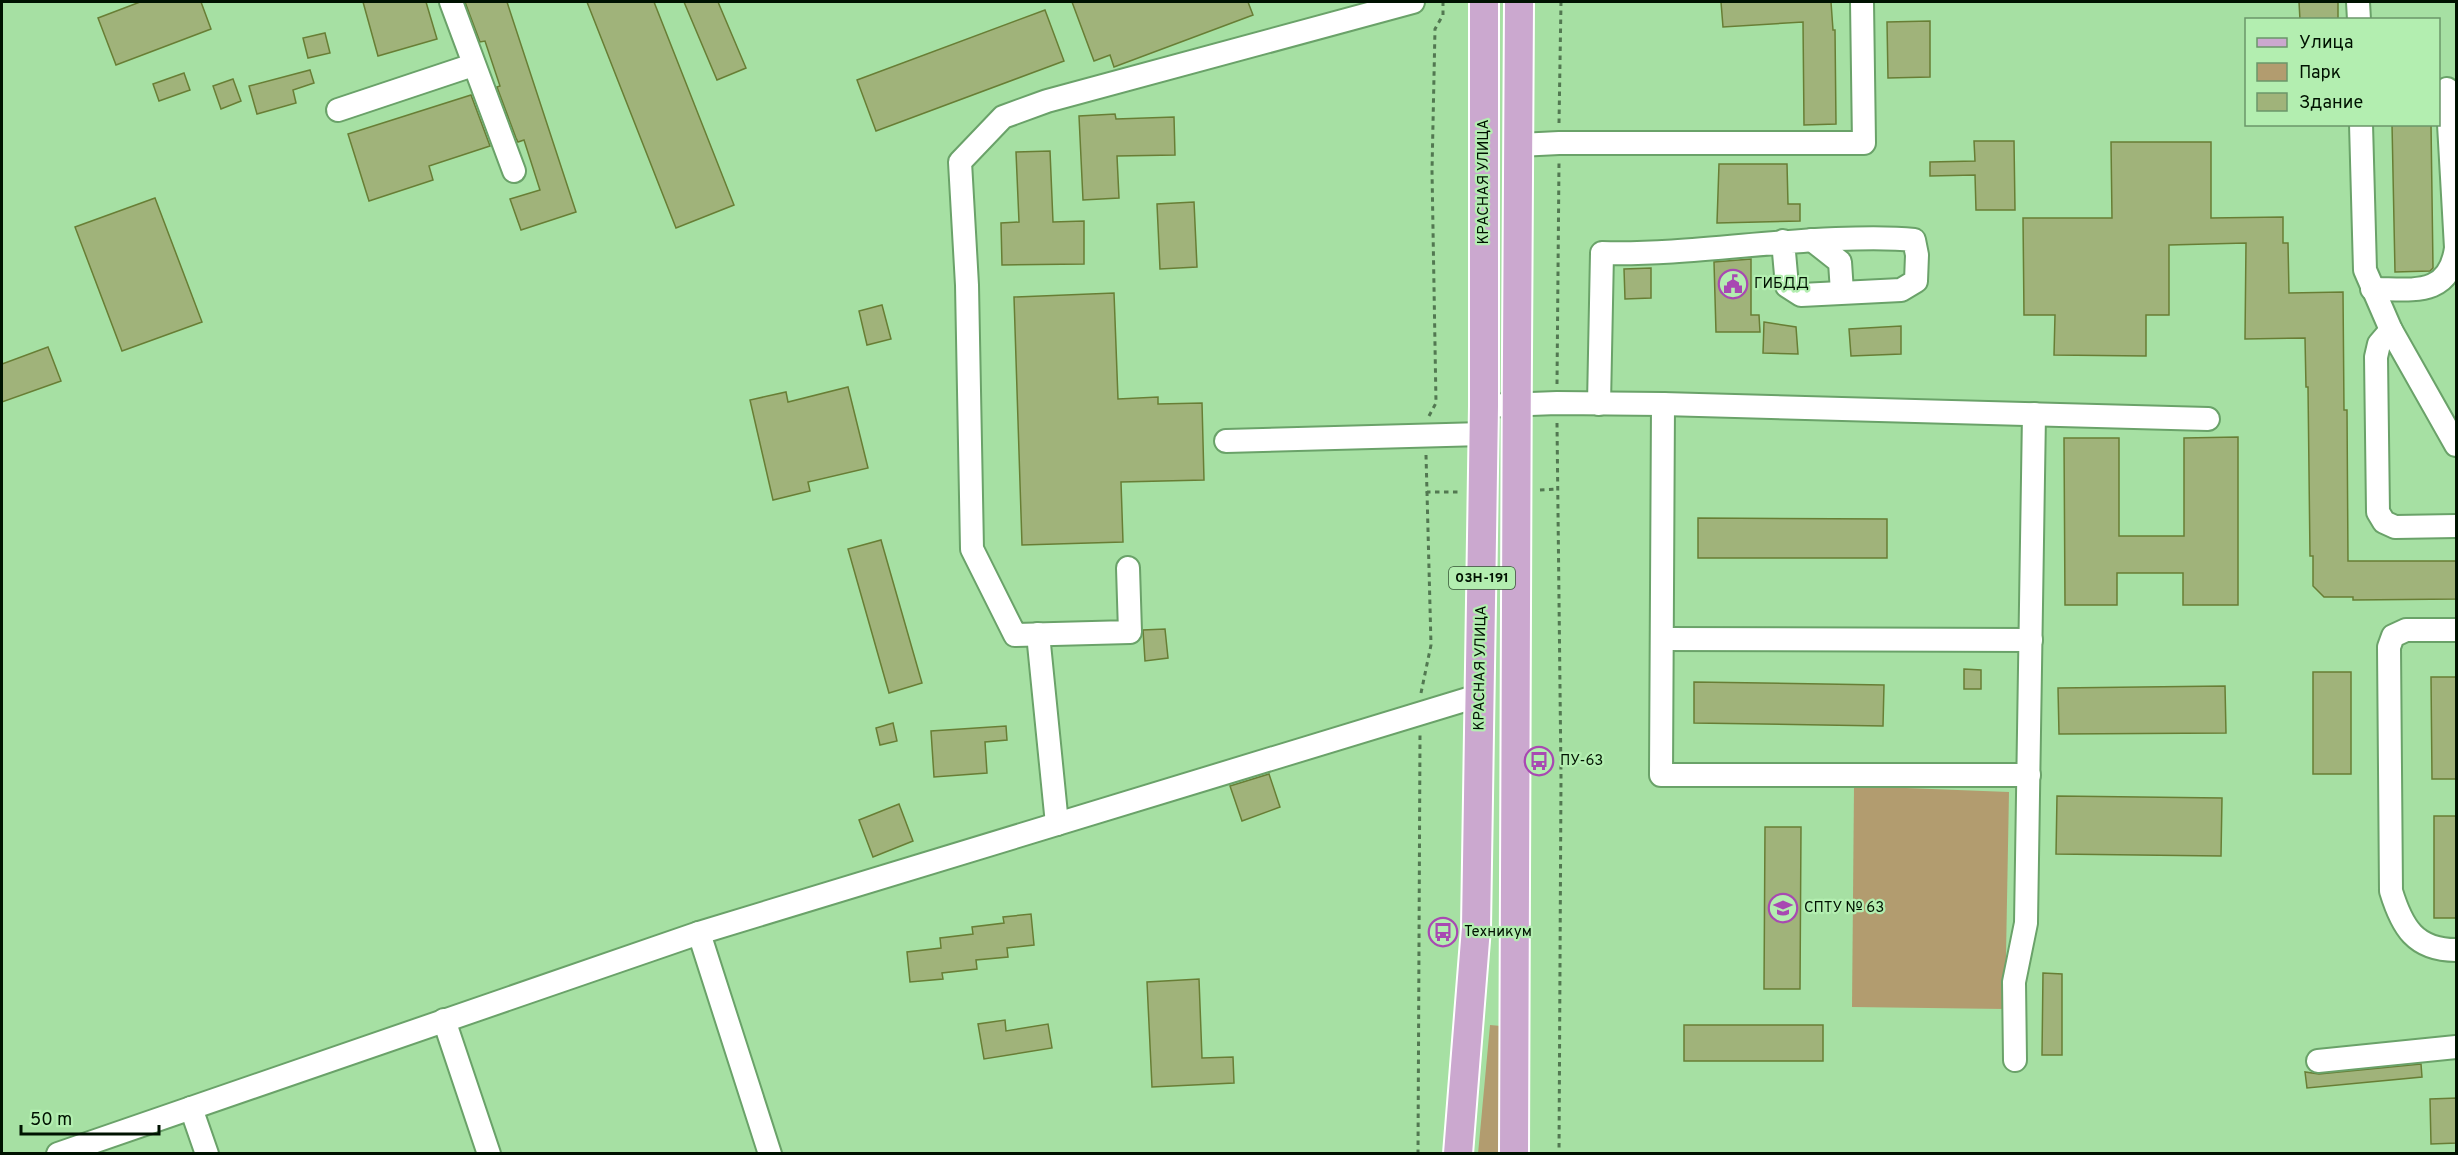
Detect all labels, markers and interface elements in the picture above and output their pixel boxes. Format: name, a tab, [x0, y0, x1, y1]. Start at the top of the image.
legend	[2245, 18, 2440, 126]
text: Улица	[2299, 32, 2353, 55]
text: Парк	[2299, 62, 2341, 85]
text: Здание	[2299, 92, 2363, 115]
street label: КРАСНАЯ УЛИЦА	[1475, 119, 1494, 245]
public building icon: ГИБДД	[1717, 268, 1749, 300]
place label: ГИБДД	[1754, 275, 1809, 294]
road number: 03Н-191	[1449, 567, 1515, 589]
street label: КРАСНАЯ УЛИЦА	[1470, 605, 1492, 731]
bus stop icon: ПУ-63	[1523, 745, 1555, 777]
place label: ПУ-63	[1560, 752, 1603, 771]
school or university icon: СПТУ № 63	[1767, 892, 1799, 924]
place label: СПТУ № 63	[1804, 899, 1884, 918]
bus stop icon: Техникум	[1427, 916, 1459, 948]
place label: Техникум	[1464, 923, 1532, 942]
scale bar	[21, 1098, 159, 1136]
text: 50 m	[30, 1109, 72, 1132]

